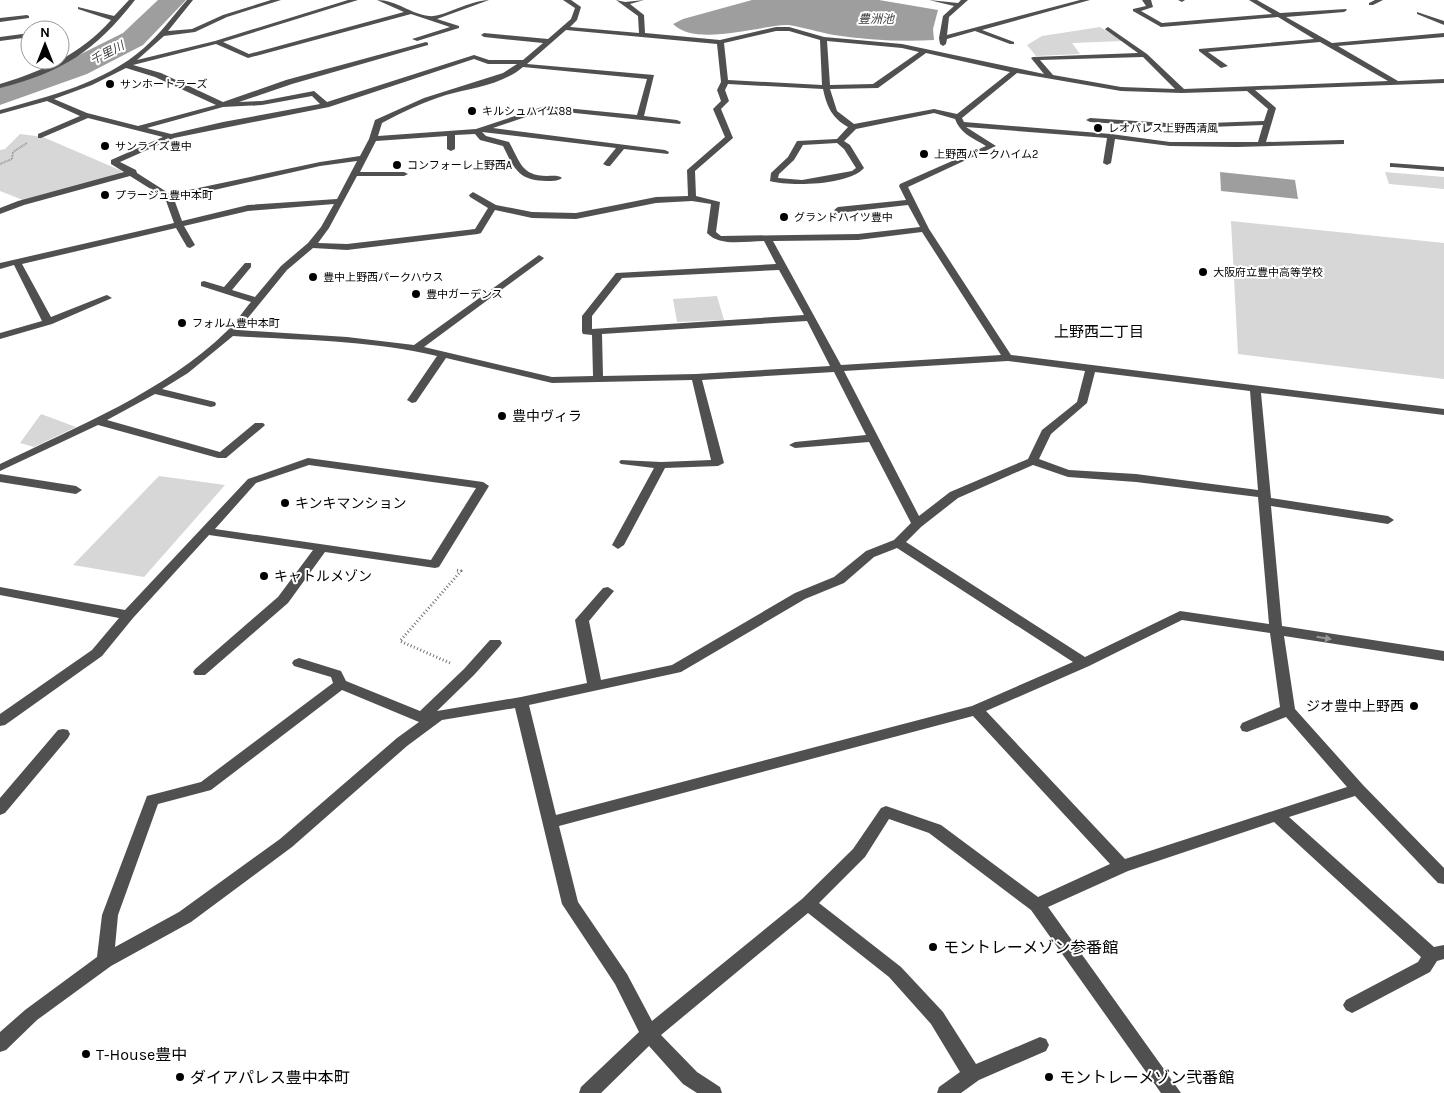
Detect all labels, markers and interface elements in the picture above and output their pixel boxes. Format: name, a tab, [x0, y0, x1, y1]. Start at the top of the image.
water label: 豊洲池	[858, 12, 895, 26]
north arrow	[20, 20, 70, 70]
text: N	[40, 24, 50, 41]
water label: 千里川	[88, 38, 128, 67]
marker: サンホートラーズ	[104, 78, 116, 90]
place label: サンホートラーズ	[120, 78, 207, 91]
marker: キルシュハイム88	[466, 105, 478, 117]
place label: キルシュハイム88	[482, 105, 572, 118]
marker: レオパレス上野西清風	[1092, 122, 1104, 134]
place label: レオパレス上野西清風	[1108, 122, 1218, 135]
marker: サンライズ豊中	[99, 140, 111, 152]
place label: サンライズ豊中	[115, 140, 192, 153]
marker: 上野西パークハイム2	[918, 148, 930, 160]
place label: 上野西パークハイム2	[934, 148, 1038, 161]
marker: コンフォーレ上野西A	[391, 159, 403, 171]
place label: コンフォーレ上野西A	[407, 159, 513, 172]
marker: プラージュ豊中本町	[99, 189, 111, 201]
place label: プラージュ豊中本町	[115, 189, 213, 202]
marker: グランドハイツ豊中	[778, 211, 790, 223]
place label: グランドハイツ豊中	[794, 211, 893, 224]
marker: 大阪府立豊中高等学校	[1197, 266, 1209, 278]
place label: 大阪府立豊中高等学校	[1213, 266, 1323, 279]
marker: 豊中上野西パークハウス	[307, 271, 319, 283]
place label: 豊中上野西パークハウス	[323, 271, 443, 284]
marker: 豊中ガーデンス	[410, 288, 422, 300]
place label: 豊中ガーデンス	[426, 288, 503, 301]
marker: フォルム豊中本町	[176, 317, 188, 329]
place label: フォルム豊中本町	[192, 317, 280, 330]
district label: 上野西二丁目	[1054, 323, 1144, 341]
place label: 豊中ヴィラ	[512, 408, 582, 425]
marker: 豊中ヴィラ	[496, 410, 508, 422]
place label: キンキマンション	[295, 495, 407, 512]
marker: キンキマンション	[279, 497, 291, 509]
place label: キャトルメゾン	[274, 568, 372, 585]
marker: キャトルメゾン	[258, 570, 270, 582]
one-way arrow	[1316, 634, 1332, 642]
place label: ジオ豊中上野西	[1306, 698, 1404, 715]
marker: ジオ豊中上野西	[1408, 700, 1420, 712]
place label: モントレーメゾン参番館	[943, 938, 1118, 957]
marker: モントレーメゾン参番館	[927, 941, 939, 953]
place label: T-House豊中	[96, 1045, 187, 1064]
marker: T-House豊中	[80, 1048, 92, 1060]
place label: ダイアパレス豊中本町	[190, 1068, 350, 1087]
place label: モントレーメゾン弐番館	[1059, 1068, 1234, 1087]
marker: ダイアパレス豊中本町	[174, 1071, 186, 1083]
marker: モントレーメゾン弐番館	[1043, 1071, 1055, 1083]

